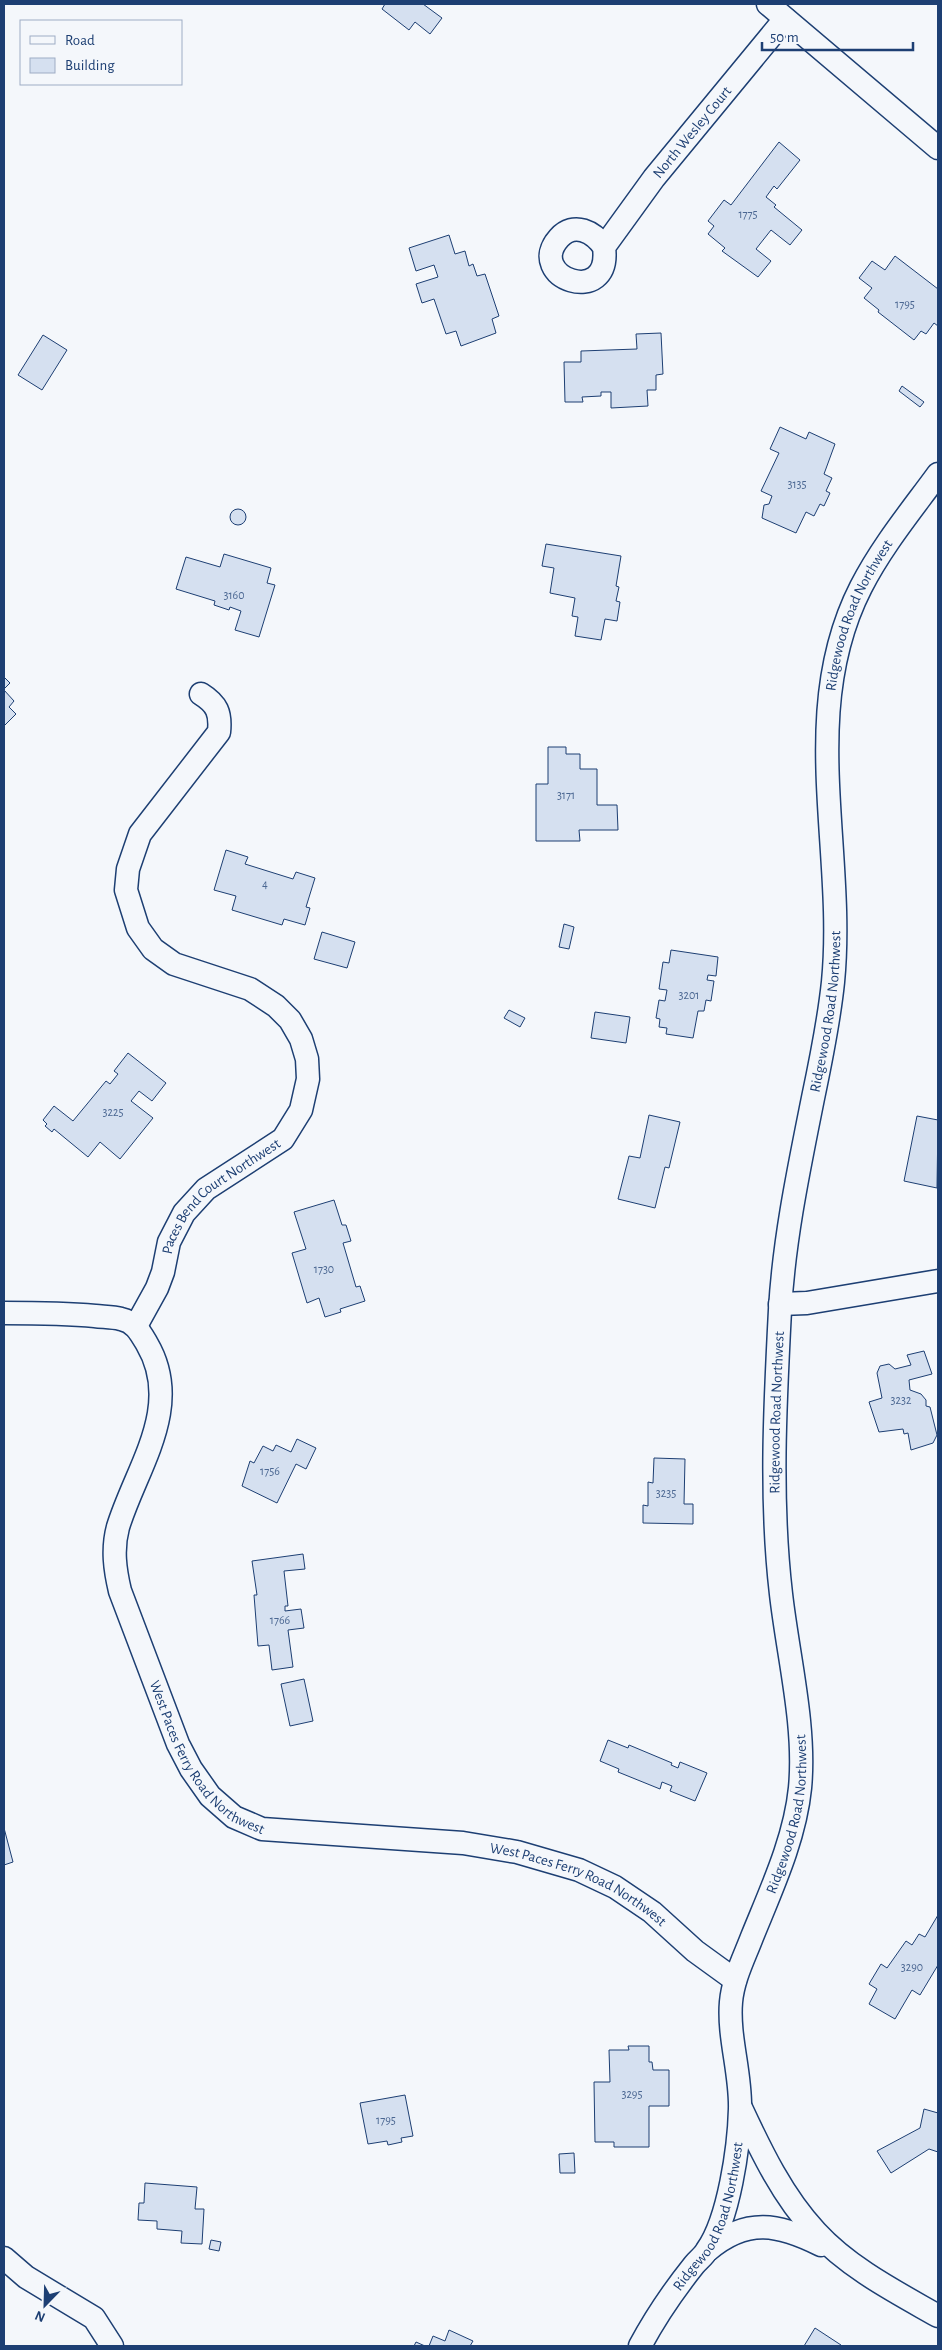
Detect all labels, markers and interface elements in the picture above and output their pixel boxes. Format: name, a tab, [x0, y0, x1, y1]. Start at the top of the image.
legend	[20, 20, 182, 85]
scale bar	[762, 20, 913, 52]
text: 50 m	[770, 30, 799, 45]
text: Road	[65, 33, 95, 48]
text: Building	[65, 58, 115, 73]
street label: North Wesley Court	[650, 83, 734, 181]
house number: 1775	[738, 208, 758, 220]
house number: 1795	[895, 298, 915, 310]
house number: 3135	[787, 478, 807, 490]
street label: Ridgewood Road Northwest	[823, 537, 896, 692]
house number: 3160	[223, 589, 245, 601]
house number: 3171	[557, 789, 575, 801]
house number: 4	[262, 878, 268, 890]
street label: Ridgewood Road Northwest	[807, 931, 843, 1094]
house number: 3201	[679, 989, 699, 1001]
house number: 3225	[103, 1106, 123, 1118]
street label: Paces Bend Court Northwest	[160, 1136, 283, 1255]
house number: 1730	[314, 1263, 334, 1275]
street label: Ridgewood Road Northwest	[767, 1331, 787, 1494]
house number: 3232	[891, 1394, 912, 1406]
house number: 1756	[260, 1465, 280, 1477]
house number: 3235	[656, 1487, 676, 1499]
house number: 1766	[270, 1614, 291, 1626]
street label: West Paces Ferry Road Northwest	[147, 1678, 267, 1837]
street label: Ridgewood Road Northwest	[764, 1734, 809, 1896]
street label: West Paces Ferry Road Northwest	[489, 1841, 669, 1929]
house number: 3290	[901, 1961, 923, 1973]
house number: 3295	[621, 2088, 643, 2100]
house number: 1795	[376, 2114, 396, 2126]
street label: Ridgewood Road Northwest	[670, 2141, 746, 2294]
north arrow	[20, 2280, 70, 2330]
text: N	[33, 2308, 48, 2324]

